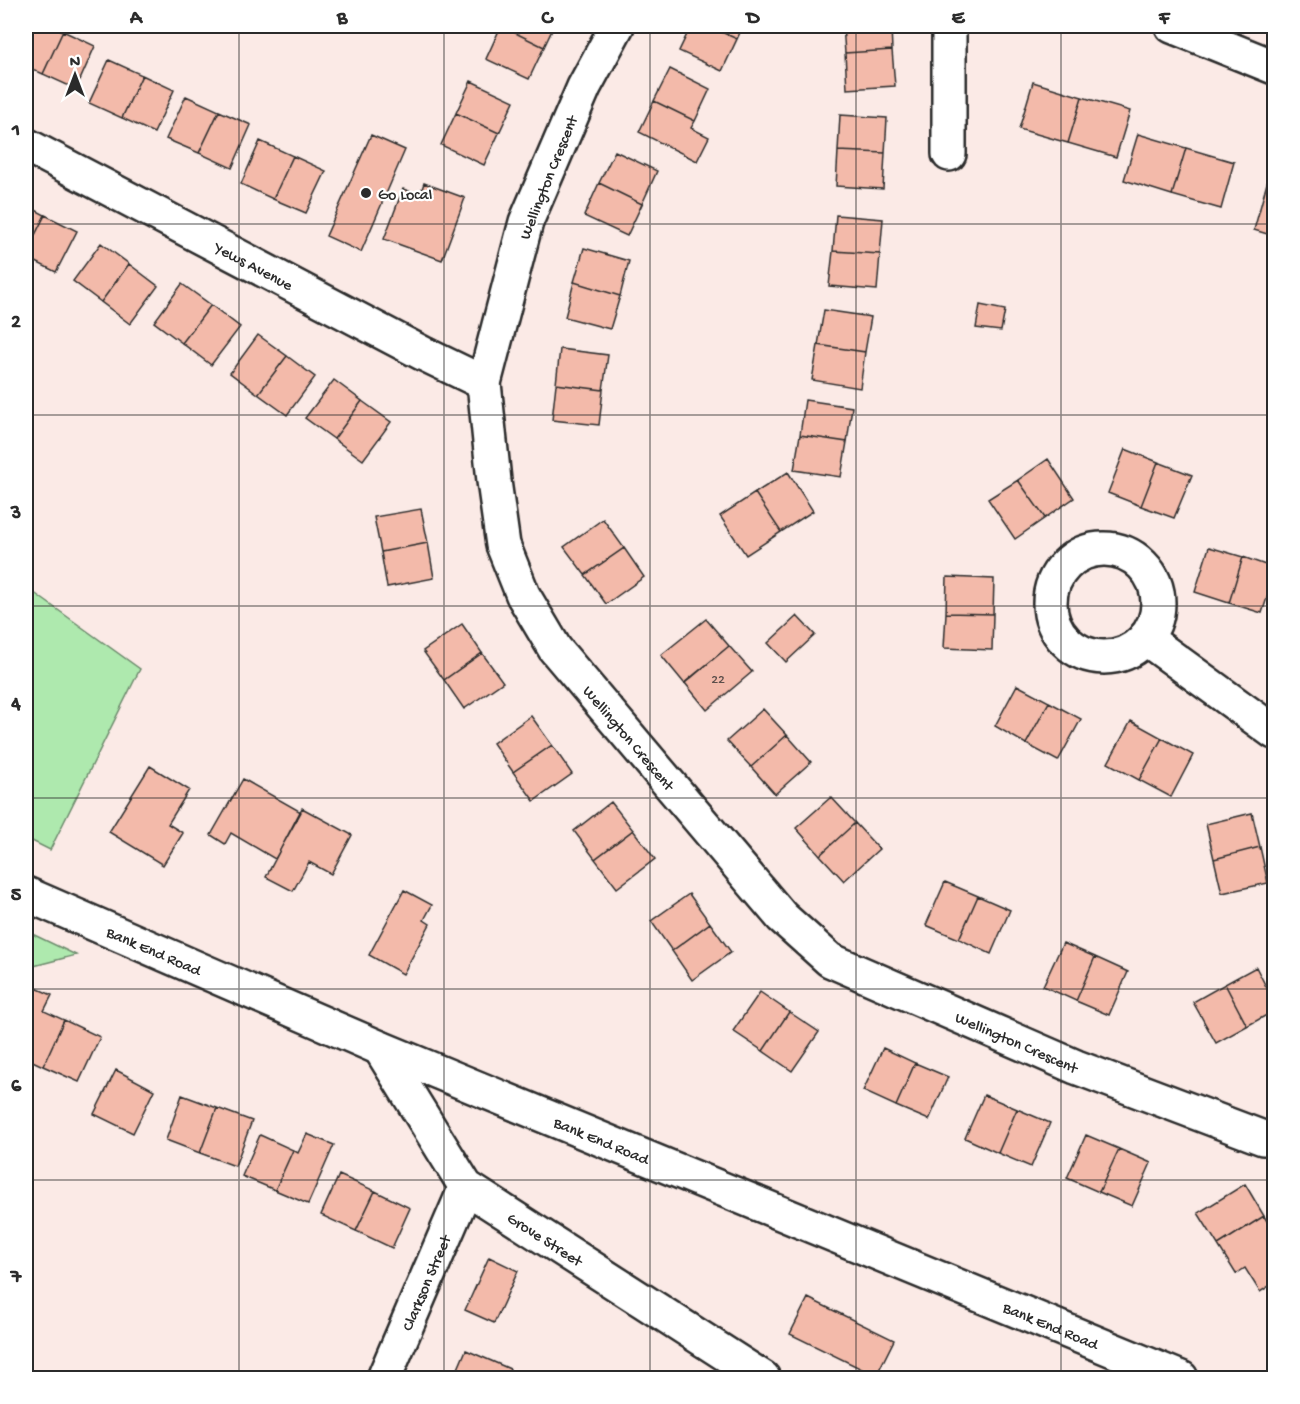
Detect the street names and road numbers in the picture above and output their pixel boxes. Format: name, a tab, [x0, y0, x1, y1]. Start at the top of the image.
street label: Wellington Crescent	[517, 112, 584, 243]
street label: Yews Avenue	[209, 239, 296, 297]
street label: Wellington Crescent	[577, 683, 678, 797]
street label: Bank End Road	[102, 924, 205, 983]
street label: Wellington Crescent	[951, 1010, 1081, 1080]
street label: Bank End Road	[549, 1114, 653, 1171]
street label: Grove Street	[502, 1210, 586, 1273]
street label: Clarkson Street	[399, 1232, 458, 1335]
street label: Bank End Road	[998, 1299, 1102, 1356]

